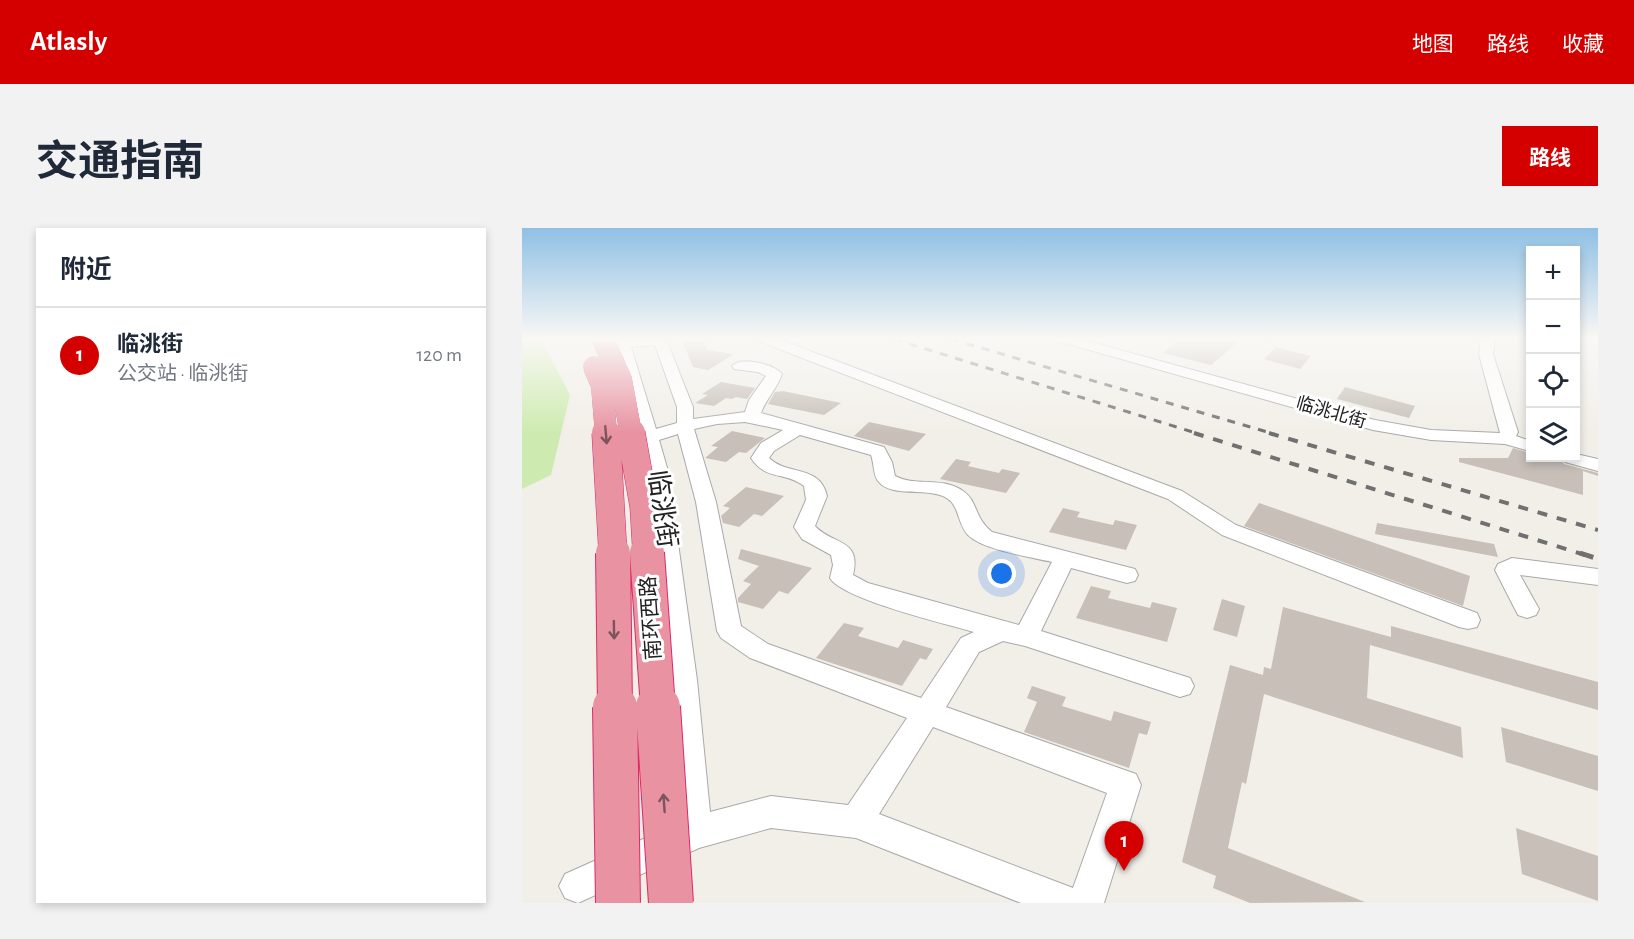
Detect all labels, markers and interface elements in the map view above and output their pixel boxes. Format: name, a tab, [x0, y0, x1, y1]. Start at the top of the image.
text: Atlasly	[30, 28, 107, 56]
text: 地图	[1412, 34, 1454, 55]
text: 路线	[1487, 34, 1529, 55]
text: 收藏	[1562, 34, 1604, 55]
button: 路线	[1502, 126, 1598, 186]
text: 交通指南	[36, 141, 204, 183]
map controls	[1526, 246, 1580, 462]
button: +	[1526, 246, 1580, 300]
text: 附近	[60, 257, 112, 283]
button: −	[1526, 300, 1580, 354]
text: 临洮街	[117, 333, 183, 355]
text: 1	[76, 345, 83, 365]
text: 120 m	[416, 345, 462, 365]
button: locate	[1526, 354, 1580, 408]
text: 公交站 · 临洮街	[117, 364, 248, 384]
street label: 临洮北街	[1294, 393, 1369, 432]
button: layers	[1526, 408, 1580, 462]
one-way arrow	[600, 425, 611, 445]
street label: 临洮街	[644, 468, 681, 549]
your location	[987, 559, 1016, 588]
street label: 南环西路	[637, 575, 664, 661]
one-way arrow	[608, 620, 620, 640]
one-way arrow	[658, 793, 669, 813]
pin: 1	[1104, 822, 1144, 871]

